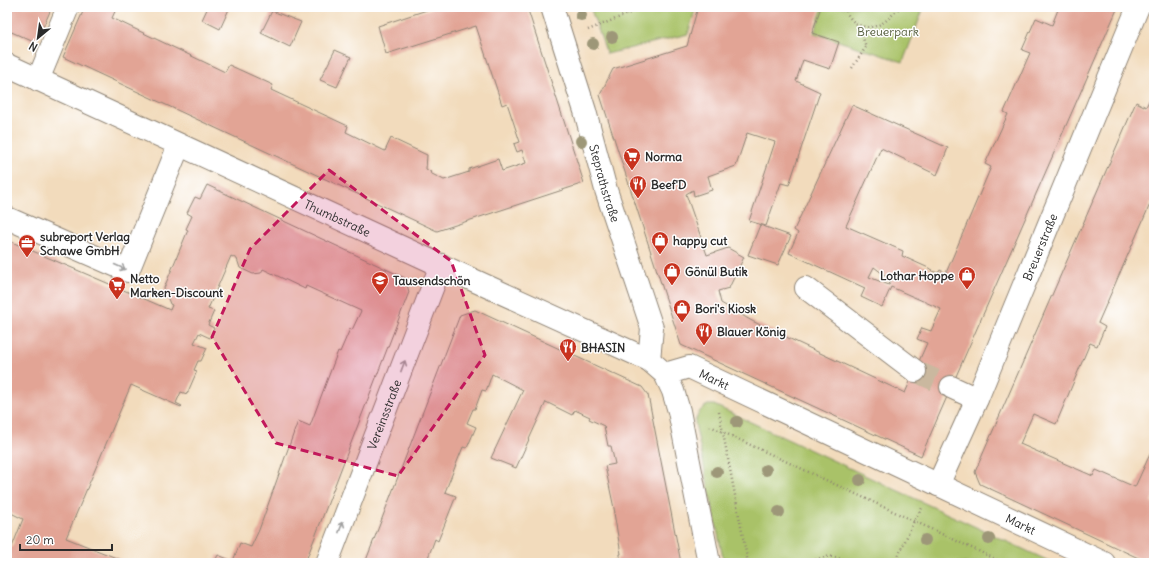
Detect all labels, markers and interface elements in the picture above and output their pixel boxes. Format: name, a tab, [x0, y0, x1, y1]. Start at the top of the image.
north arrow	[18, 18, 58, 58]
park label: Breuerpark	[857, 24, 919, 39]
text: N	[26, 39, 40, 55]
street label: Steprathstraße	[587, 143, 624, 224]
supermarket icon: Norma	[622, 146, 642, 171]
place label: Norma	[645, 149, 682, 164]
restaurant icon: Beef'D	[628, 174, 648, 199]
place label: Beef'D	[651, 177, 687, 192]
street label: Thumbstraße	[302, 196, 373, 239]
street label: Breuerstraße	[1019, 211, 1060, 283]
place label: subreport Verlag Schawe GmbH	[40, 229, 130, 258]
shop icon: happy cut	[650, 230, 670, 255]
office icon: subreport Verlag Schawe GmbH	[17, 233, 37, 258]
place label: happy cut	[673, 233, 728, 249]
shop icon: Gönül Butik	[662, 261, 682, 286]
one-way arrow	[113, 264, 125, 272]
place label: Gönül Butik	[685, 264, 748, 279]
shop icon: Lothar Hoppe	[957, 265, 977, 290]
place label: Lothar Hoppe	[880, 268, 955, 284]
school or university icon: Tausendschön	[370, 270, 390, 295]
place label: Netto Marken-Discount	[130, 271, 224, 300]
place label: Tausendschön	[393, 273, 470, 288]
supermarket icon: Netto Marken-Discount	[107, 275, 127, 300]
shop icon: Bori's Kiosk	[672, 298, 692, 323]
place label: Bori's Kiosk	[695, 301, 756, 316]
restaurant icon: Blauer König	[694, 321, 714, 346]
place label: Blauer König	[717, 324, 786, 340]
restaurant icon: BHASIN	[558, 337, 578, 362]
place label: BHASIN	[581, 340, 625, 355]
one-way arrow	[399, 361, 407, 373]
street label: Markt	[697, 365, 732, 392]
street label: Vereinsstraße	[364, 377, 404, 452]
street label: Markt	[1003, 510, 1038, 537]
one-way arrow	[337, 521, 345, 533]
scale bar	[20, 526, 112, 552]
text: 20 m	[26, 532, 54, 547]

